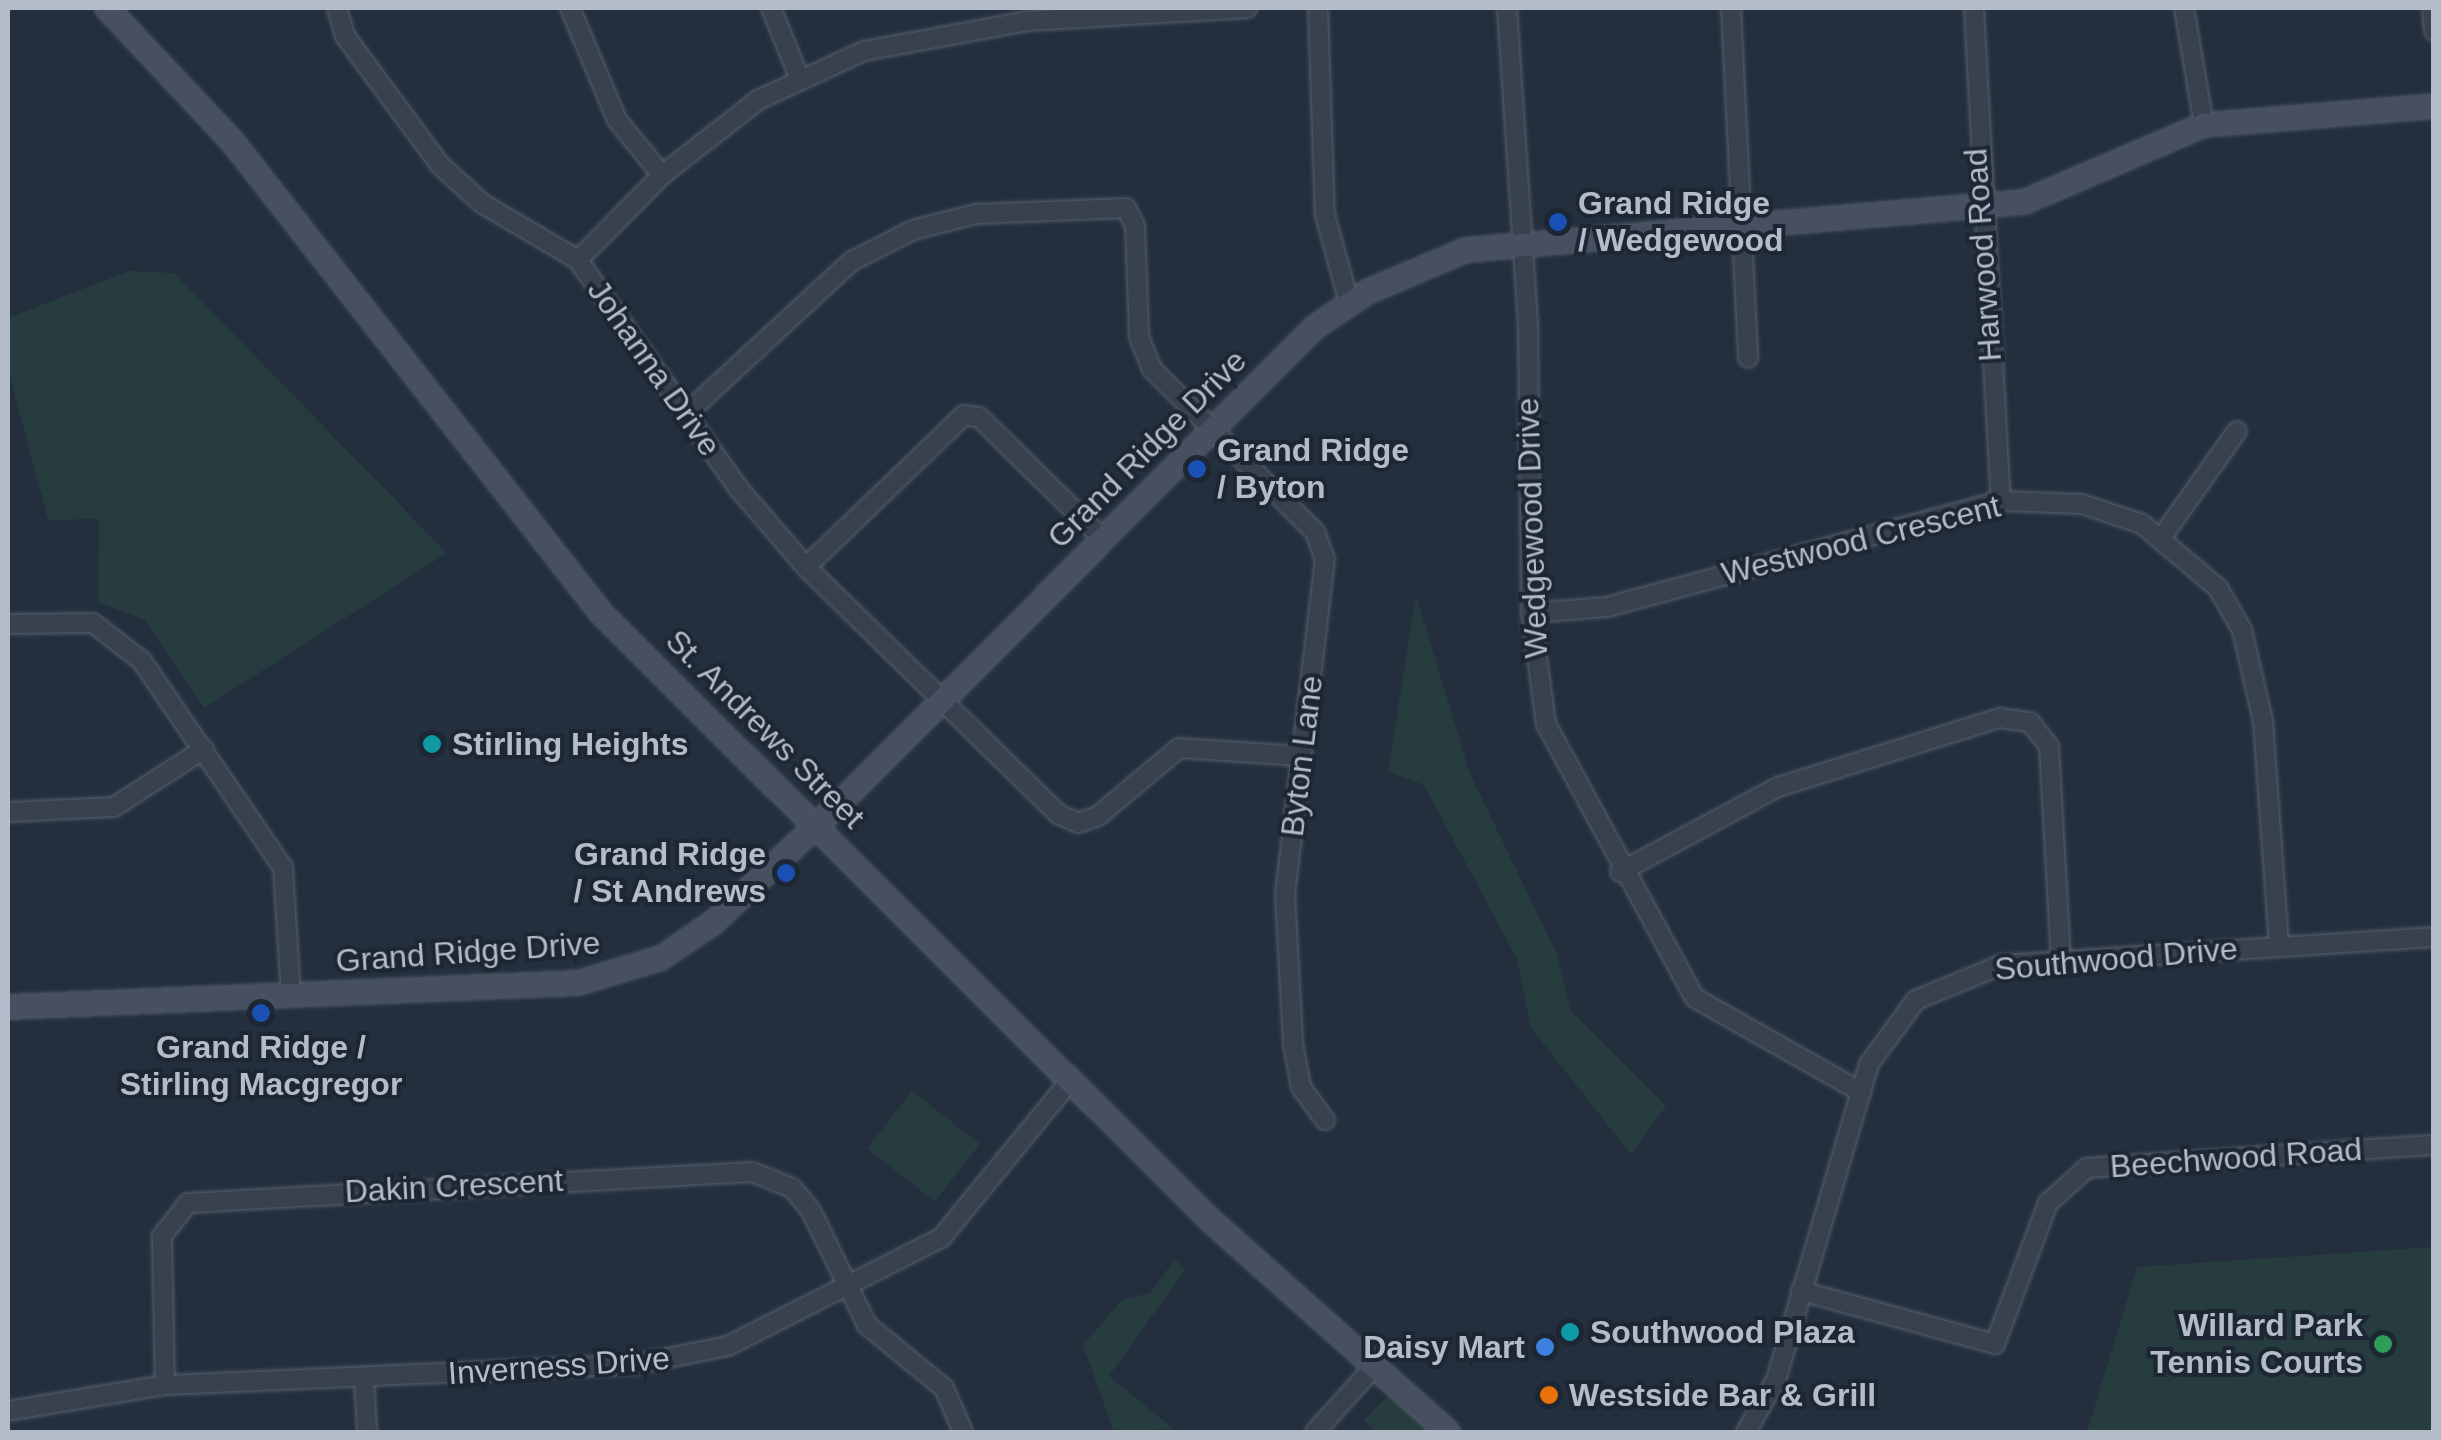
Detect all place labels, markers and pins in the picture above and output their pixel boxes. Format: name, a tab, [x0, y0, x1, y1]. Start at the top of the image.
place label: Grand Ridge / Wedgewood	[1578, 185, 1784, 260]
marker: Grand Ridge / Wedgewood	[1547, 211, 1569, 233]
place label: Grand Ridge / Byton	[1217, 432, 1409, 507]
marker: Grand Ridge / Byton	[1186, 458, 1208, 480]
place label: Stirling Heights	[452, 725, 688, 763]
marker: Stirling Heights	[421, 733, 443, 755]
place label: Grand Ridge / St Andrews	[572, 836, 766, 911]
marker: Grand Ridge / St Andrews	[775, 862, 797, 884]
marker: Grand Ridge / Stirling Macgregor	[250, 1002, 272, 1024]
place label: Grand Ridge / Stirling Macgregor	[120, 1029, 402, 1104]
place label: Willard Park Tennis Courts	[2150, 1307, 2363, 1382]
place label: Southwood Plaza	[1590, 1313, 1855, 1351]
marker: Southwood Plaza	[1559, 1321, 1581, 1343]
place label: Daisy Mart	[1363, 1328, 1525, 1366]
marker: Willard Park Tennis Courts	[2372, 1333, 2394, 1355]
marker: Daisy Mart	[1534, 1336, 1556, 1358]
place label: Westside Bar & Grill	[1569, 1376, 1876, 1414]
marker: Westside Bar & Grill	[1538, 1384, 1560, 1406]

